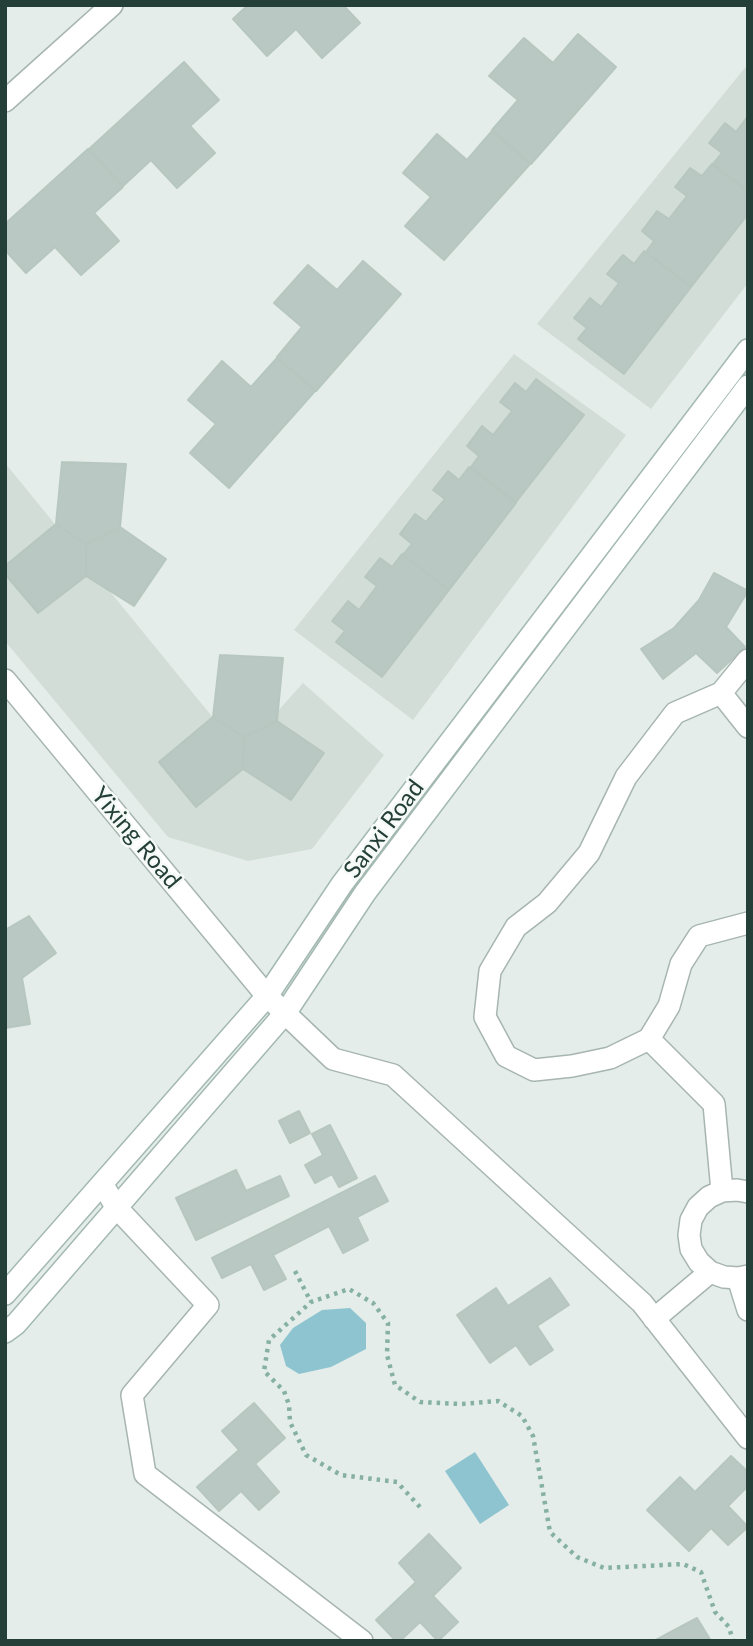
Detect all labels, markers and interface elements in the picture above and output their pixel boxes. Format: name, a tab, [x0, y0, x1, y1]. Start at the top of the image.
street label: Sanxi Road	[338, 774, 430, 884]
street label: Yixing Road	[85, 781, 187, 895]

